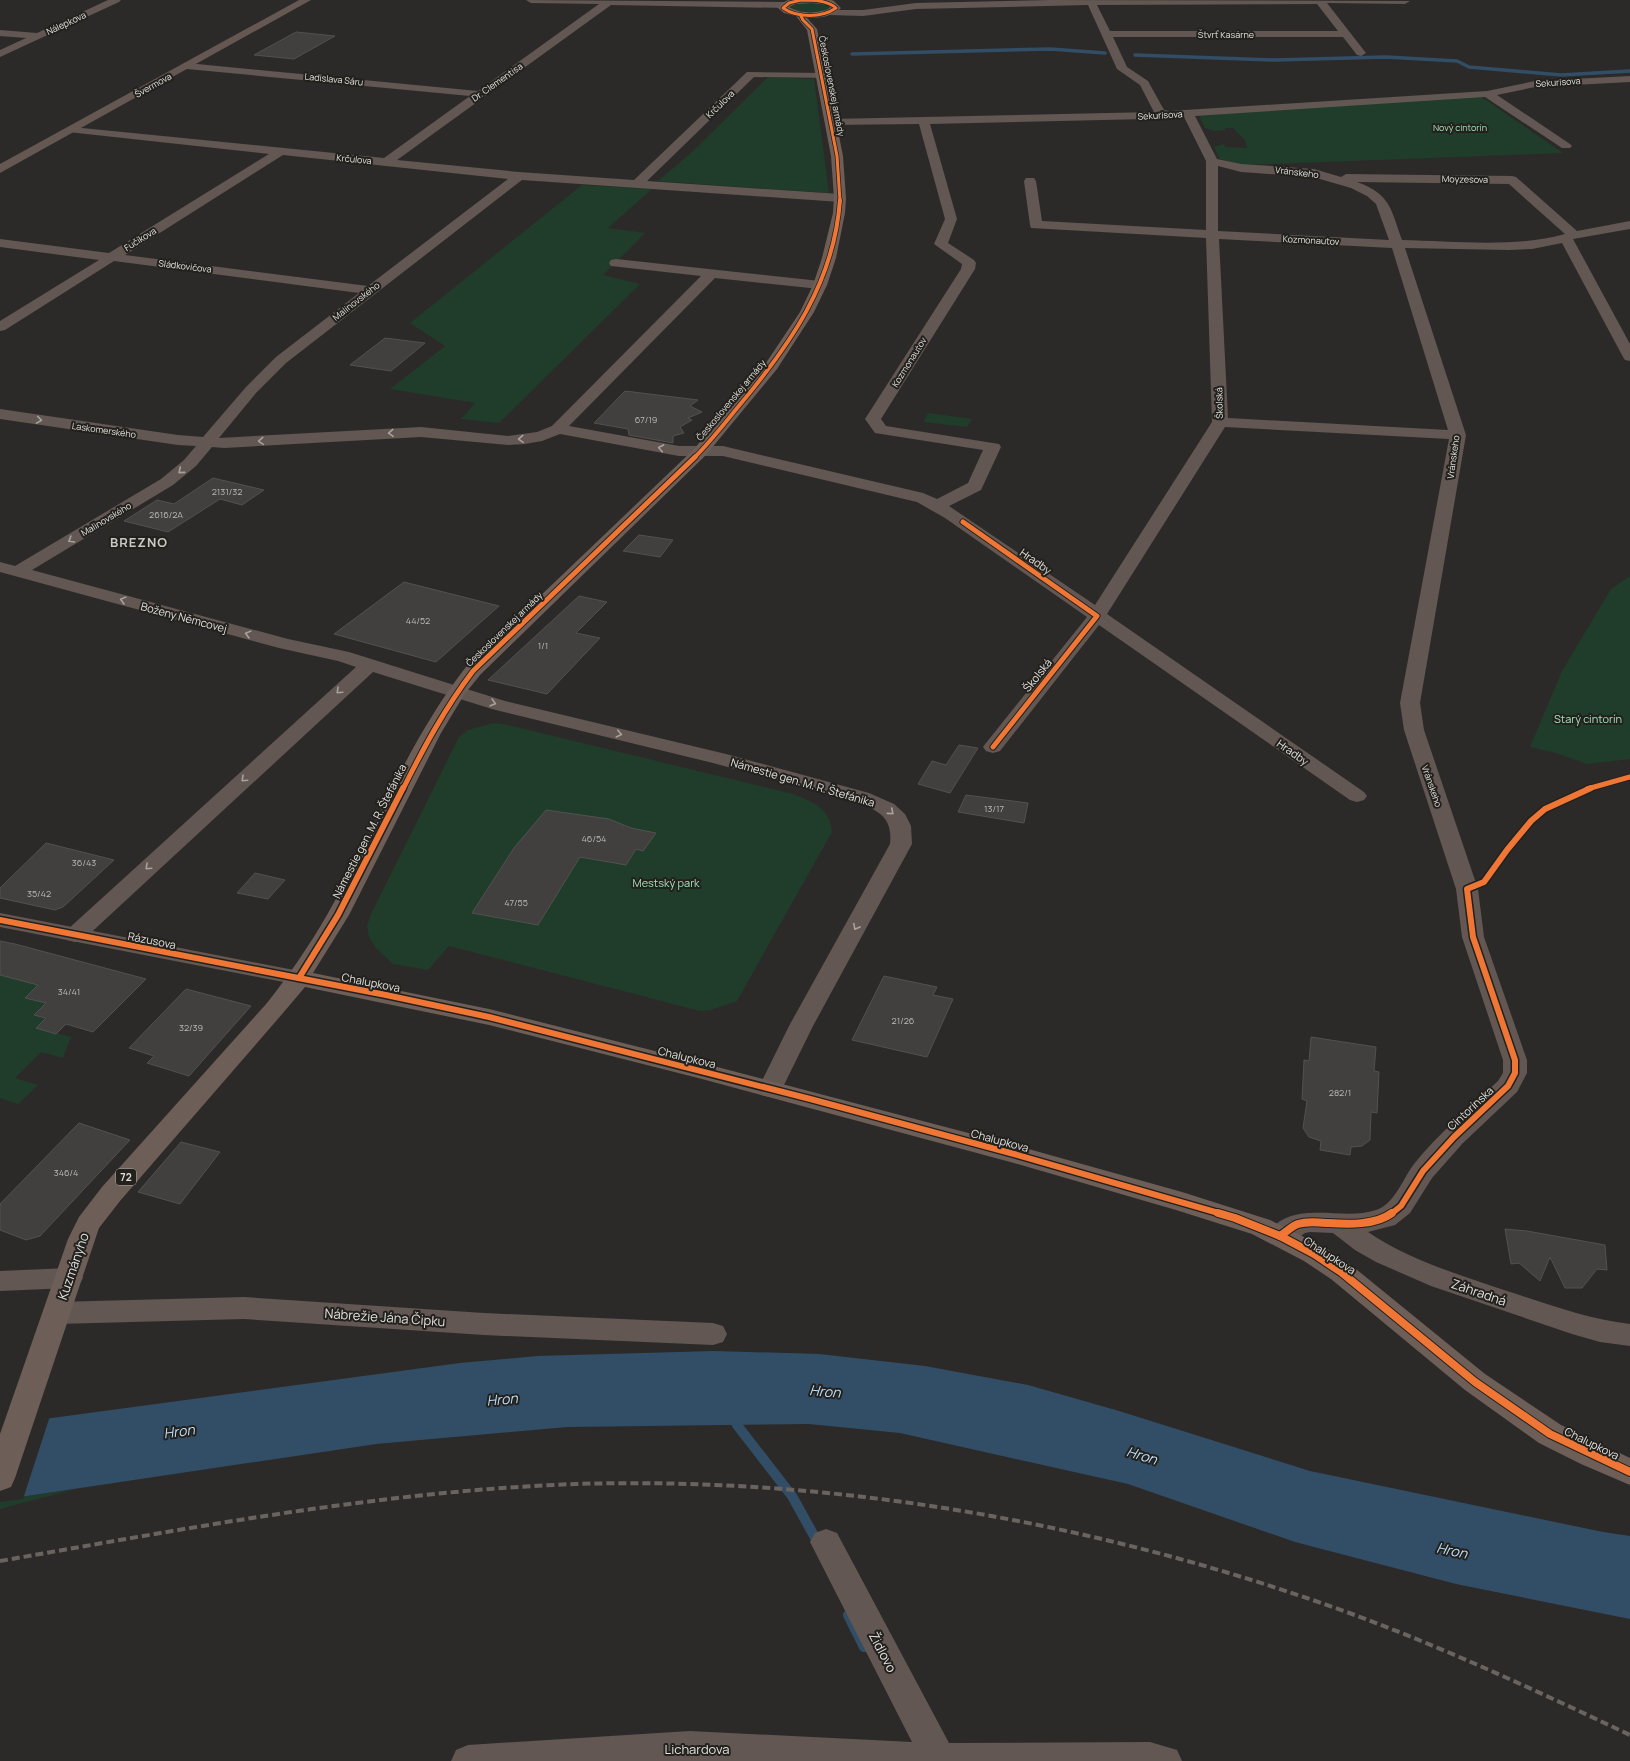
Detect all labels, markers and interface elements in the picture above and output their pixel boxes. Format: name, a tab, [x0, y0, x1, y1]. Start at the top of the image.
street label: Nálepkova	[44, 8, 88, 38]
street label: Štvrť Kasárne	[1198, 28, 1254, 41]
street label: Československej armády	[816, 35, 848, 138]
street label: Dr. Clementisa	[469, 60, 525, 104]
street label: Švermova	[132, 69, 174, 101]
street label: Ladislava Sáru	[304, 69, 364, 89]
street label: Sekurisova	[1535, 74, 1581, 90]
street label: Krčulova	[703, 87, 737, 121]
street label: Sekurisova	[1137, 107, 1183, 123]
park label: Nový cintorín	[1433, 121, 1487, 134]
street label: Krčulova	[336, 151, 372, 167]
street label: Vránskeho	[1274, 163, 1320, 181]
street label: Moyzesova	[1442, 172, 1488, 186]
street label: Fučíkova	[121, 224, 159, 254]
street label: Kozmonautov	[1282, 232, 1340, 248]
street label: Sládkovičova	[158, 256, 212, 276]
street label: Malinovského	[330, 278, 382, 324]
street label: Kozmonautov	[888, 334, 930, 389]
street label: Československej armády	[693, 356, 769, 443]
street label: Školská	[1212, 387, 1226, 419]
house number: 67/19	[635, 413, 657, 426]
one-way arrow	[35, 416, 42, 424]
street label: Laskomerského	[71, 419, 137, 441]
one-way arrow	[388, 429, 394, 438]
street label: Vránskeho	[1444, 434, 1462, 480]
one-way arrow	[518, 435, 524, 444]
one-way arrow	[258, 437, 264, 446]
one-way arrow	[658, 444, 664, 453]
one-way arrow	[178, 466, 186, 473]
house number: 2131/32	[212, 485, 242, 498]
street label: Malinovského	[78, 499, 134, 539]
house number: 2616/2A	[149, 508, 183, 521]
district label: BREZNO	[110, 533, 168, 551]
one-way arrow	[68, 535, 75, 542]
street label: Hradby	[1017, 545, 1055, 578]
street label: Československej armády	[463, 589, 545, 669]
one-way arrow	[119, 596, 126, 605]
street label: Boženy Němcovej	[139, 598, 229, 636]
house number: 44/52	[406, 614, 430, 627]
one-way arrow	[245, 630, 252, 639]
house number: 1/1	[538, 639, 548, 652]
street label: Školská	[1019, 655, 1055, 695]
one-way arrow	[337, 686, 344, 693]
one-way arrow	[489, 698, 496, 707]
park label: Starý cintorín	[1554, 711, 1622, 726]
one-way arrow	[616, 730, 623, 738]
street label: Hradby	[1274, 736, 1312, 769]
street label: Námestie gen. M. R. Štefánika	[729, 754, 877, 810]
street label: Námestie gen. M. R. Štefánika	[328, 761, 410, 901]
street label: Vránskeho	[1419, 763, 1445, 809]
one-way arrow	[241, 774, 249, 782]
house number: 13/17	[984, 802, 1004, 815]
one-way arrow	[887, 808, 894, 815]
house number: 46/54	[582, 832, 606, 845]
house number: 36/43	[72, 856, 96, 869]
one-way arrow	[145, 862, 153, 870]
park label: Mestský park	[632, 875, 700, 890]
house number: 35/42	[27, 887, 51, 900]
house number: 47/55	[504, 896, 528, 909]
one-way arrow	[853, 923, 860, 930]
street label: Rázusova	[127, 928, 177, 952]
street label: Chalupkova	[341, 969, 401, 995]
house number: 34/41	[58, 985, 80, 998]
house number: 21/26	[892, 1014, 915, 1027]
house number: 32/39	[179, 1021, 203, 1034]
street label: Chalupkova	[656, 1043, 718, 1071]
street label: Cintorínska	[1444, 1083, 1496, 1133]
house number: 282/1	[1329, 1086, 1351, 1099]
street label: Chalupkova	[969, 1125, 1031, 1155]
house number: 346/4	[54, 1166, 78, 1179]
road number: 72	[116, 1169, 136, 1185]
street label: Kuzmányho	[53, 1230, 93, 1302]
street label: Chalupkova	[1301, 1233, 1359, 1277]
street label: Záhradná	[1449, 1274, 1509, 1310]
street label: Nábrežie Jána Čipku	[324, 1304, 446, 1330]
water label: Hron	[809, 1380, 842, 1402]
water label: Hron	[486, 1388, 519, 1410]
water label: Hron	[162, 1419, 196, 1443]
street label: Chalupkova	[1562, 1423, 1622, 1463]
water label: Hron	[1124, 1441, 1160, 1469]
water label: Hron	[1435, 1537, 1470, 1563]
street label: Židlovo	[865, 1629, 901, 1676]
street label: Lichardova	[665, 1740, 729, 1758]

